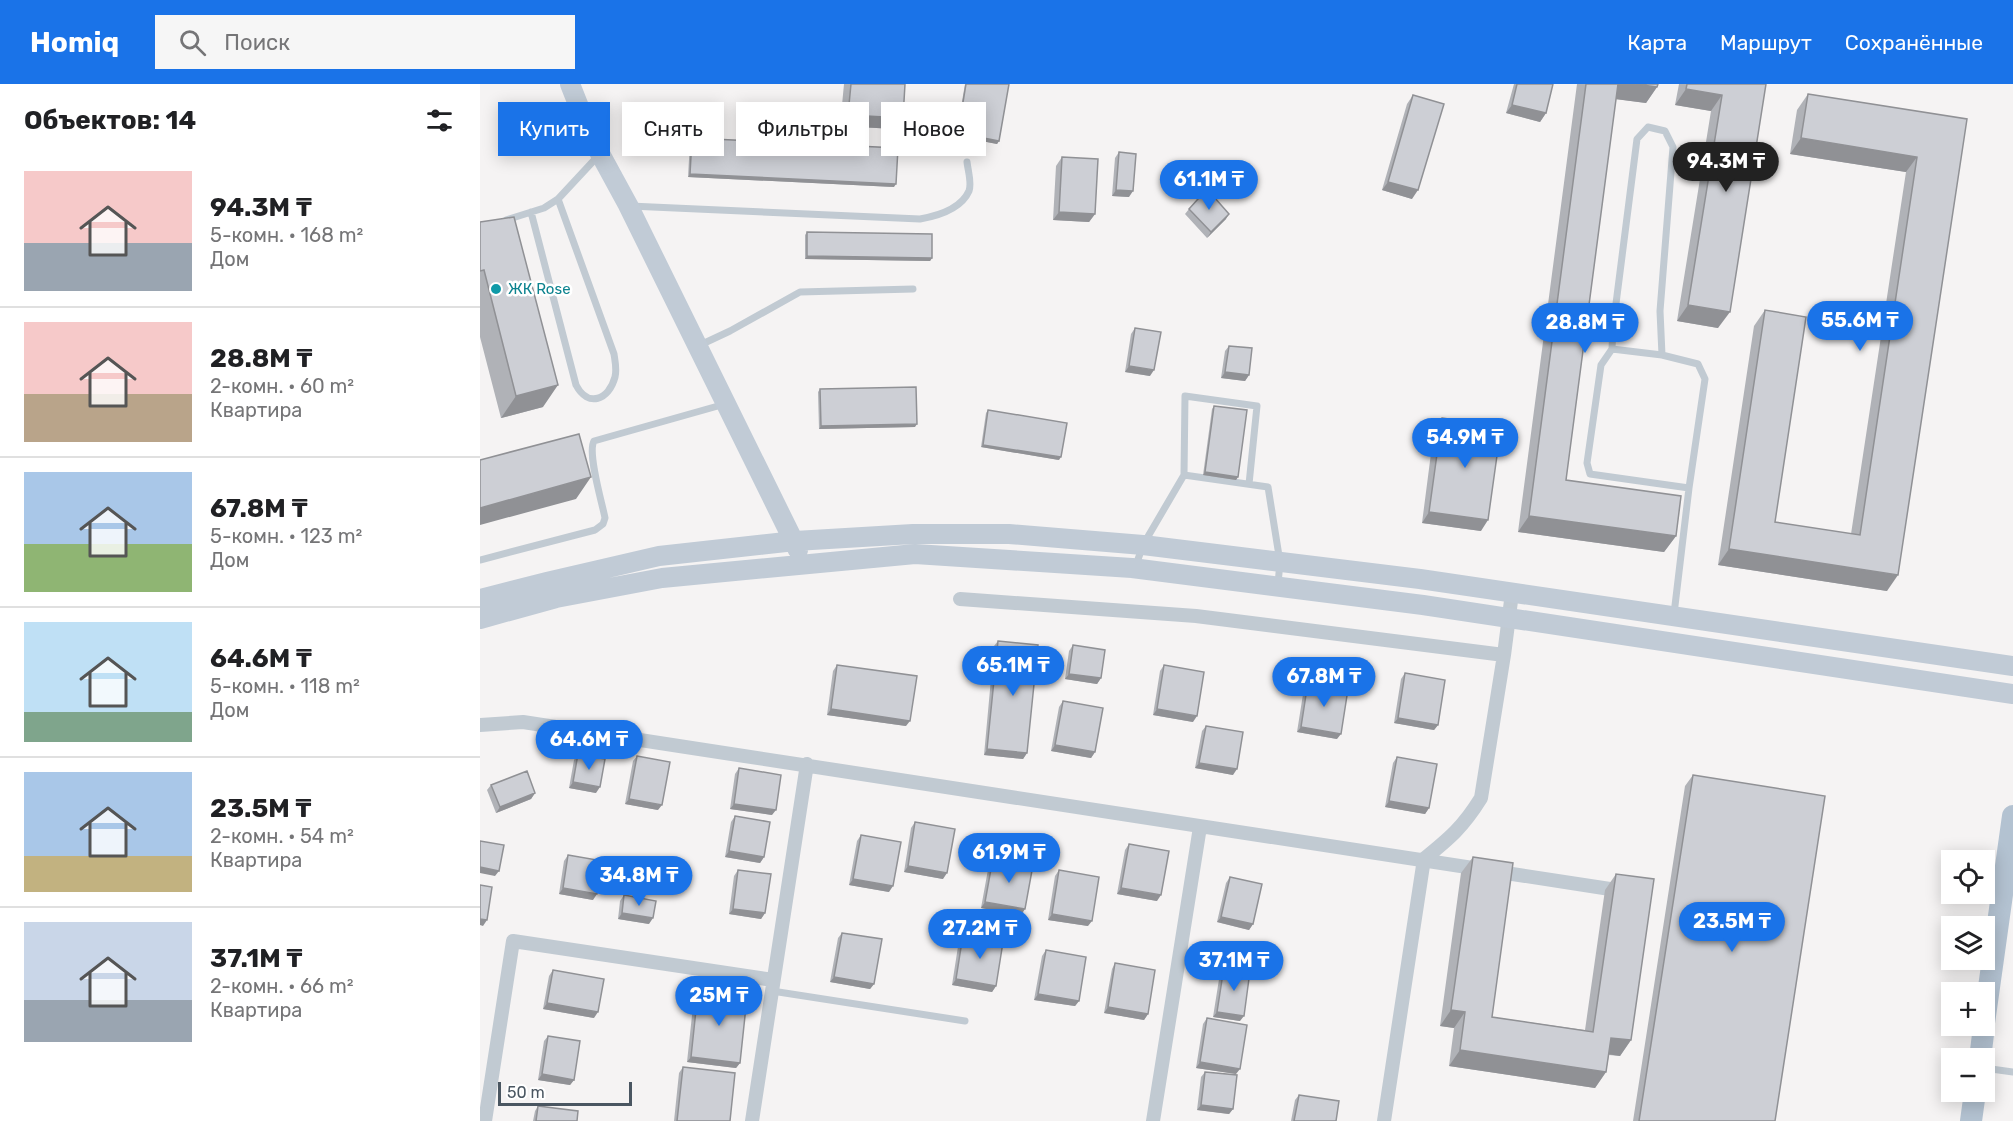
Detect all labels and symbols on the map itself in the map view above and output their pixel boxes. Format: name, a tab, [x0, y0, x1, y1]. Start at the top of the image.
pin: 94.3M ₸	[1671, 142, 1781, 193]
pin: 61.1M ₸	[1154, 160, 1264, 211]
place label: ЖК Rose	[508, 280, 571, 298]
marker: ЖК Rose	[489, 282, 503, 296]
pin: 55.6M ₸	[1805, 301, 1915, 352]
pin: 28.8M ₸	[1530, 303, 1640, 354]
pin: 54.9M ₸	[1410, 418, 1520, 469]
pin: 65.1M ₸	[958, 646, 1068, 697]
pin: 67.8M ₸	[1269, 657, 1379, 708]
pin: 64.6M ₸	[534, 720, 644, 771]
pin: 61.9M ₸	[954, 833, 1064, 884]
pin: 34.8M ₸	[584, 856, 694, 907]
pin: 23.5M ₸	[1677, 902, 1787, 953]
pin: 27.2M ₸	[925, 909, 1035, 960]
pin: 37.1M ₸	[1179, 941, 1289, 992]
pin: 25M ₸	[677, 976, 761, 1027]
scale bar	[498, 1079, 632, 1106]

